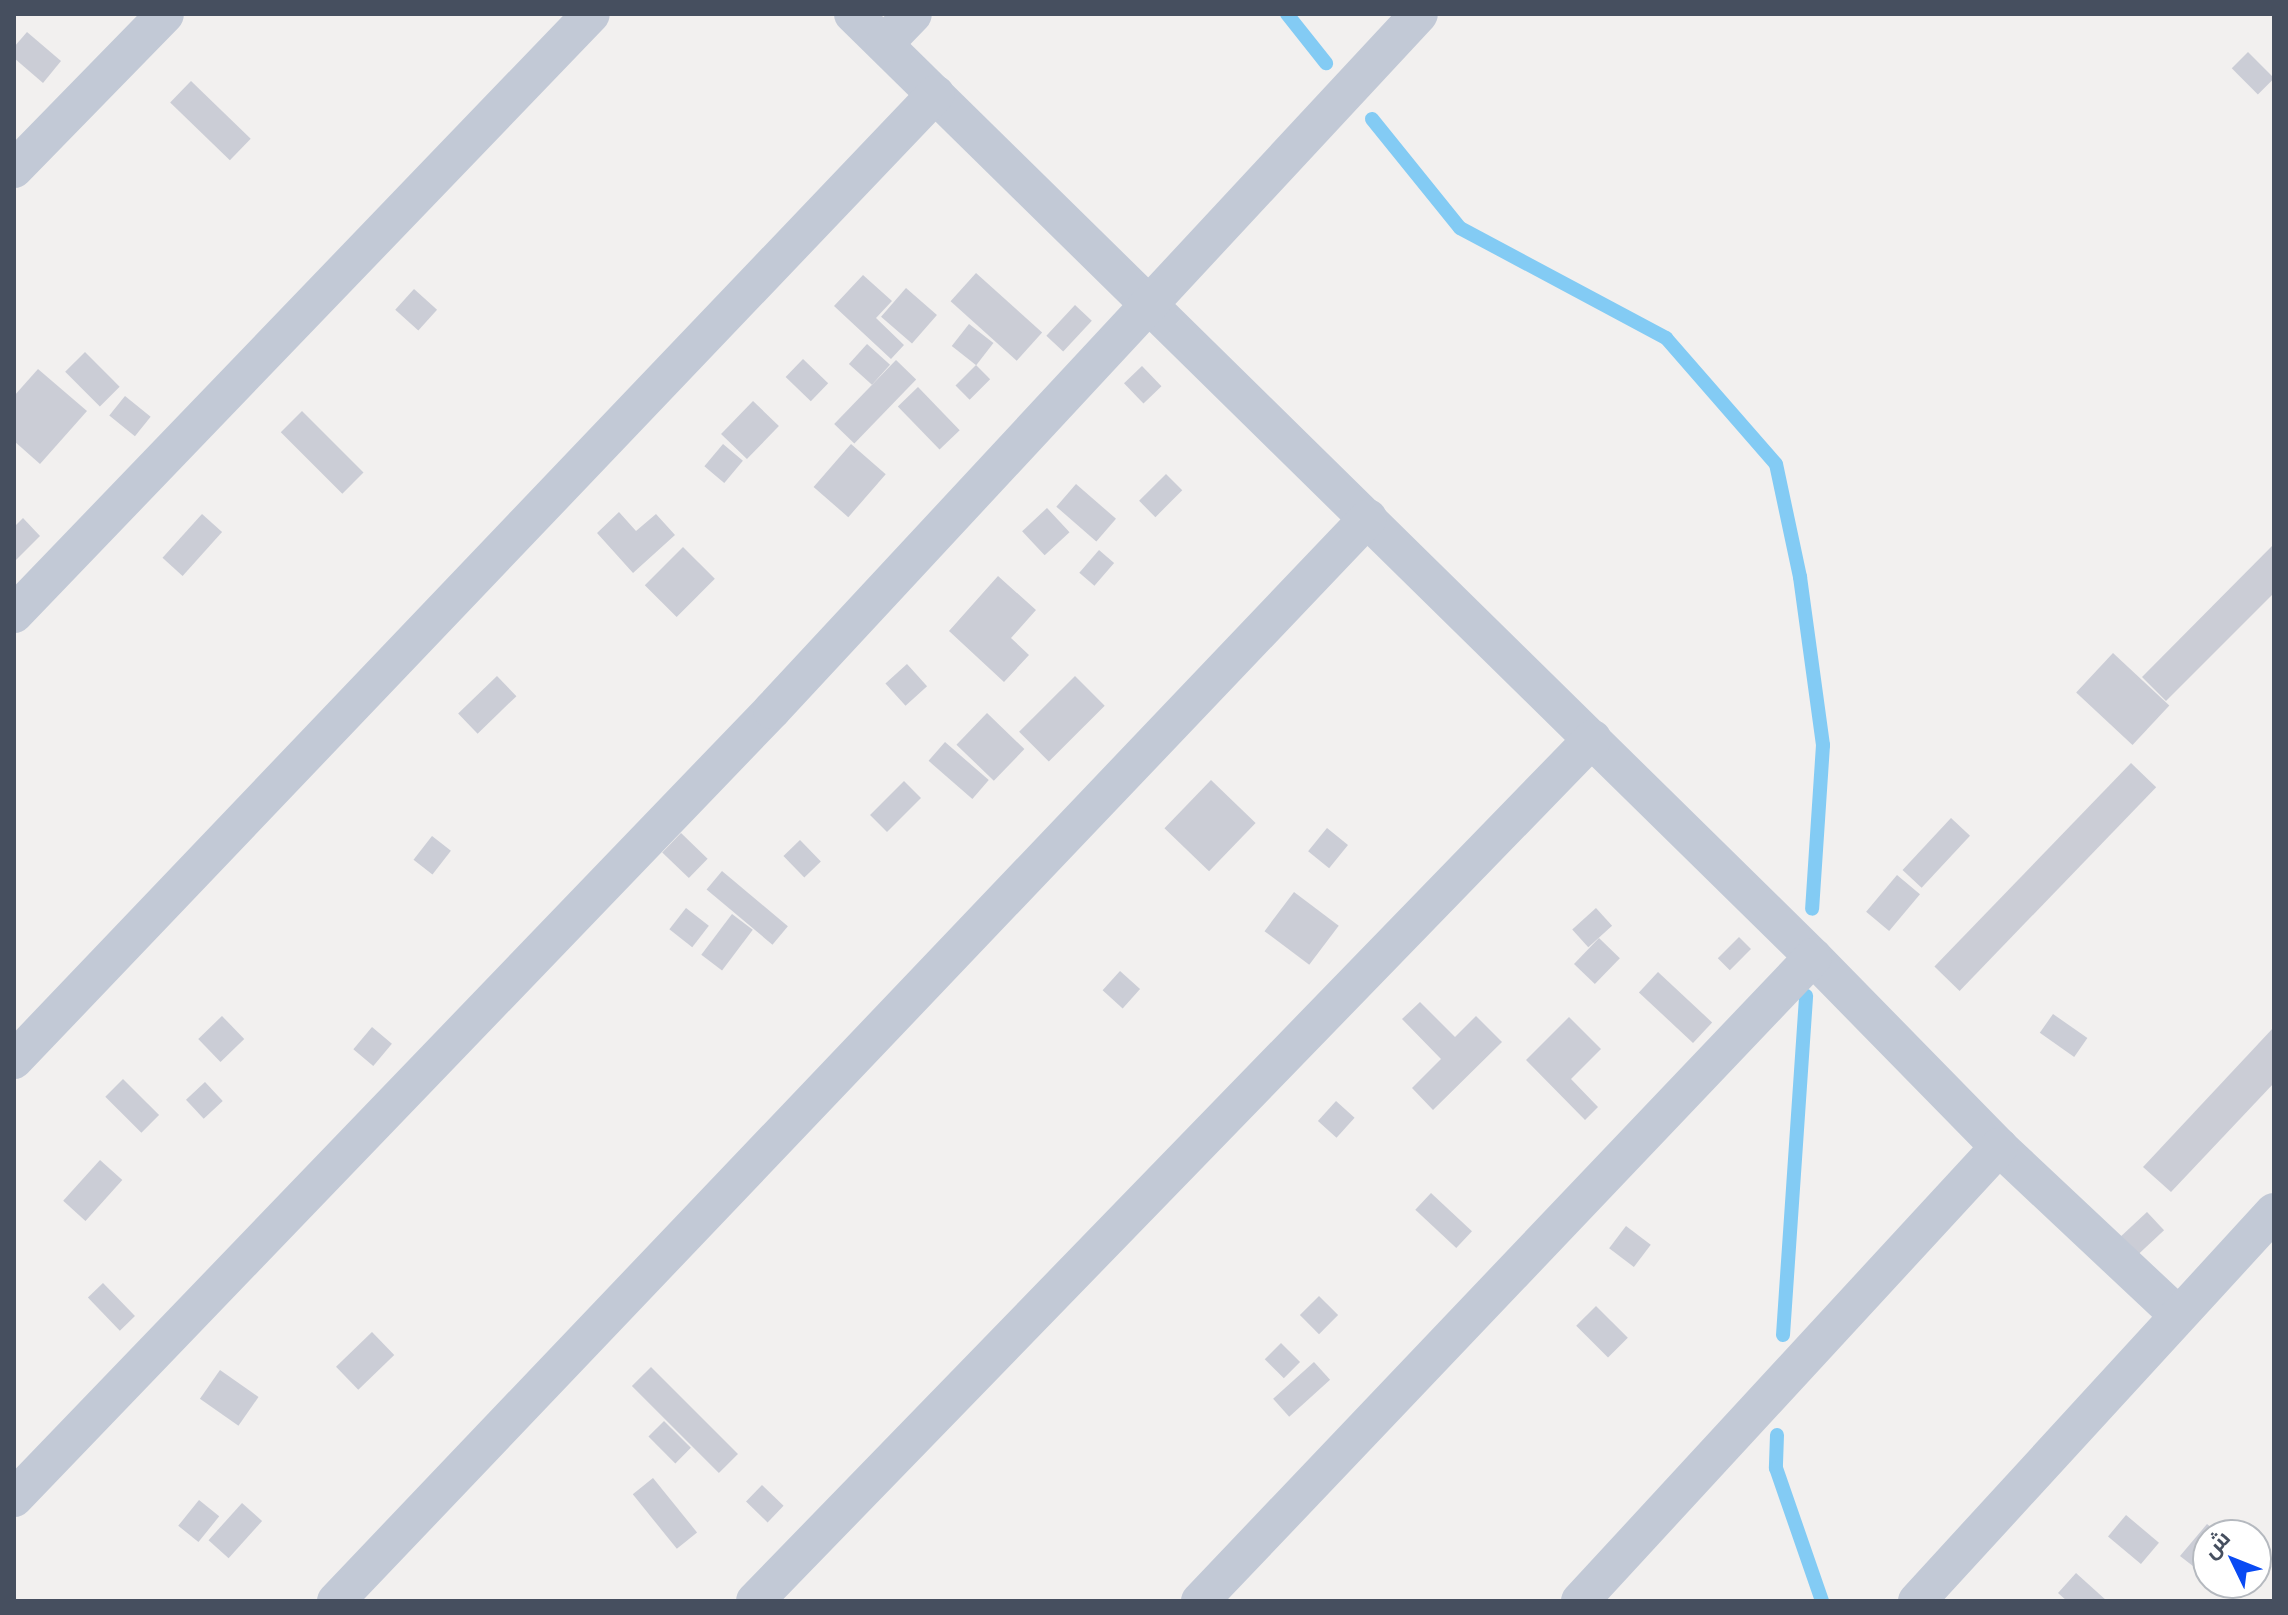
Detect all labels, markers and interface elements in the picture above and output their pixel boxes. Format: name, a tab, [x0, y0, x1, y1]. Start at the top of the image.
north arrow	[2192, 1519, 2272, 1599]
text: ش	[2197, 1525, 2235, 1563]

